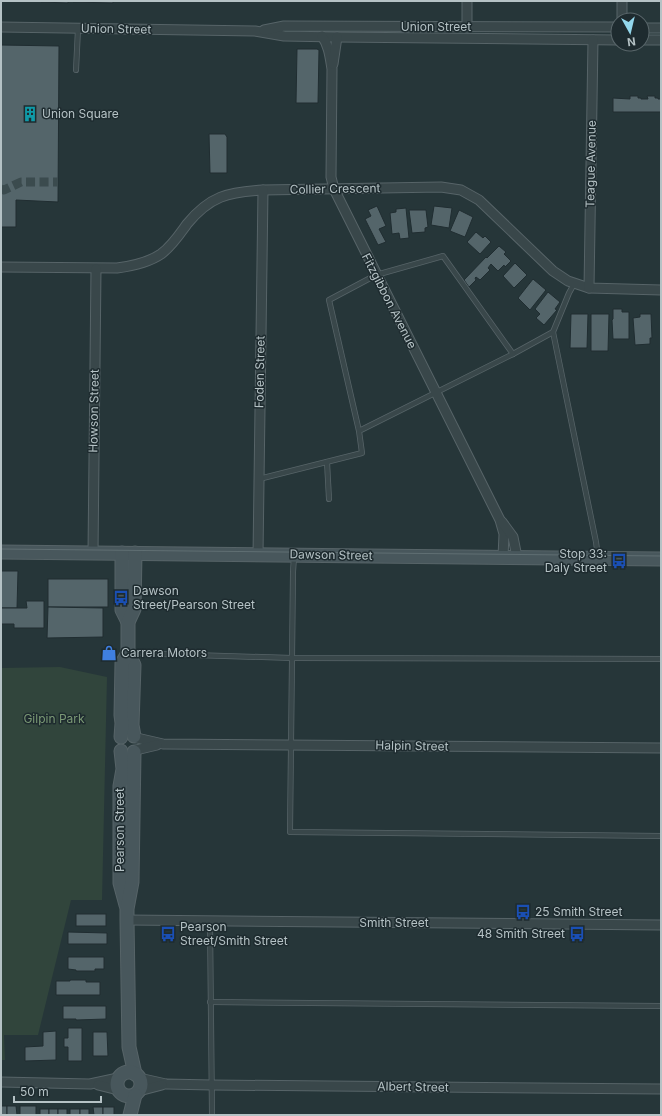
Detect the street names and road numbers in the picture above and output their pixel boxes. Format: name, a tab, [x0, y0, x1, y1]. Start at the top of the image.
street label: Union Street	[401, 19, 471, 34]
street label: Union Street	[81, 20, 151, 37]
street label: Teague Avenue	[582, 120, 599, 208]
street label: Collier Crescent	[289, 180, 381, 197]
street label: Fitzgibbon Avenue	[359, 251, 420, 351]
street label: Foden Street	[251, 336, 268, 408]
street label: Howson Street	[85, 369, 102, 453]
street label: Dawson Street	[289, 546, 373, 563]
street label: Halpin Street	[375, 737, 449, 754]
street label: Pearson Street	[112, 788, 127, 872]
street label: Smith Street	[359, 915, 429, 930]
street label: Albert Street	[377, 1078, 449, 1095]

